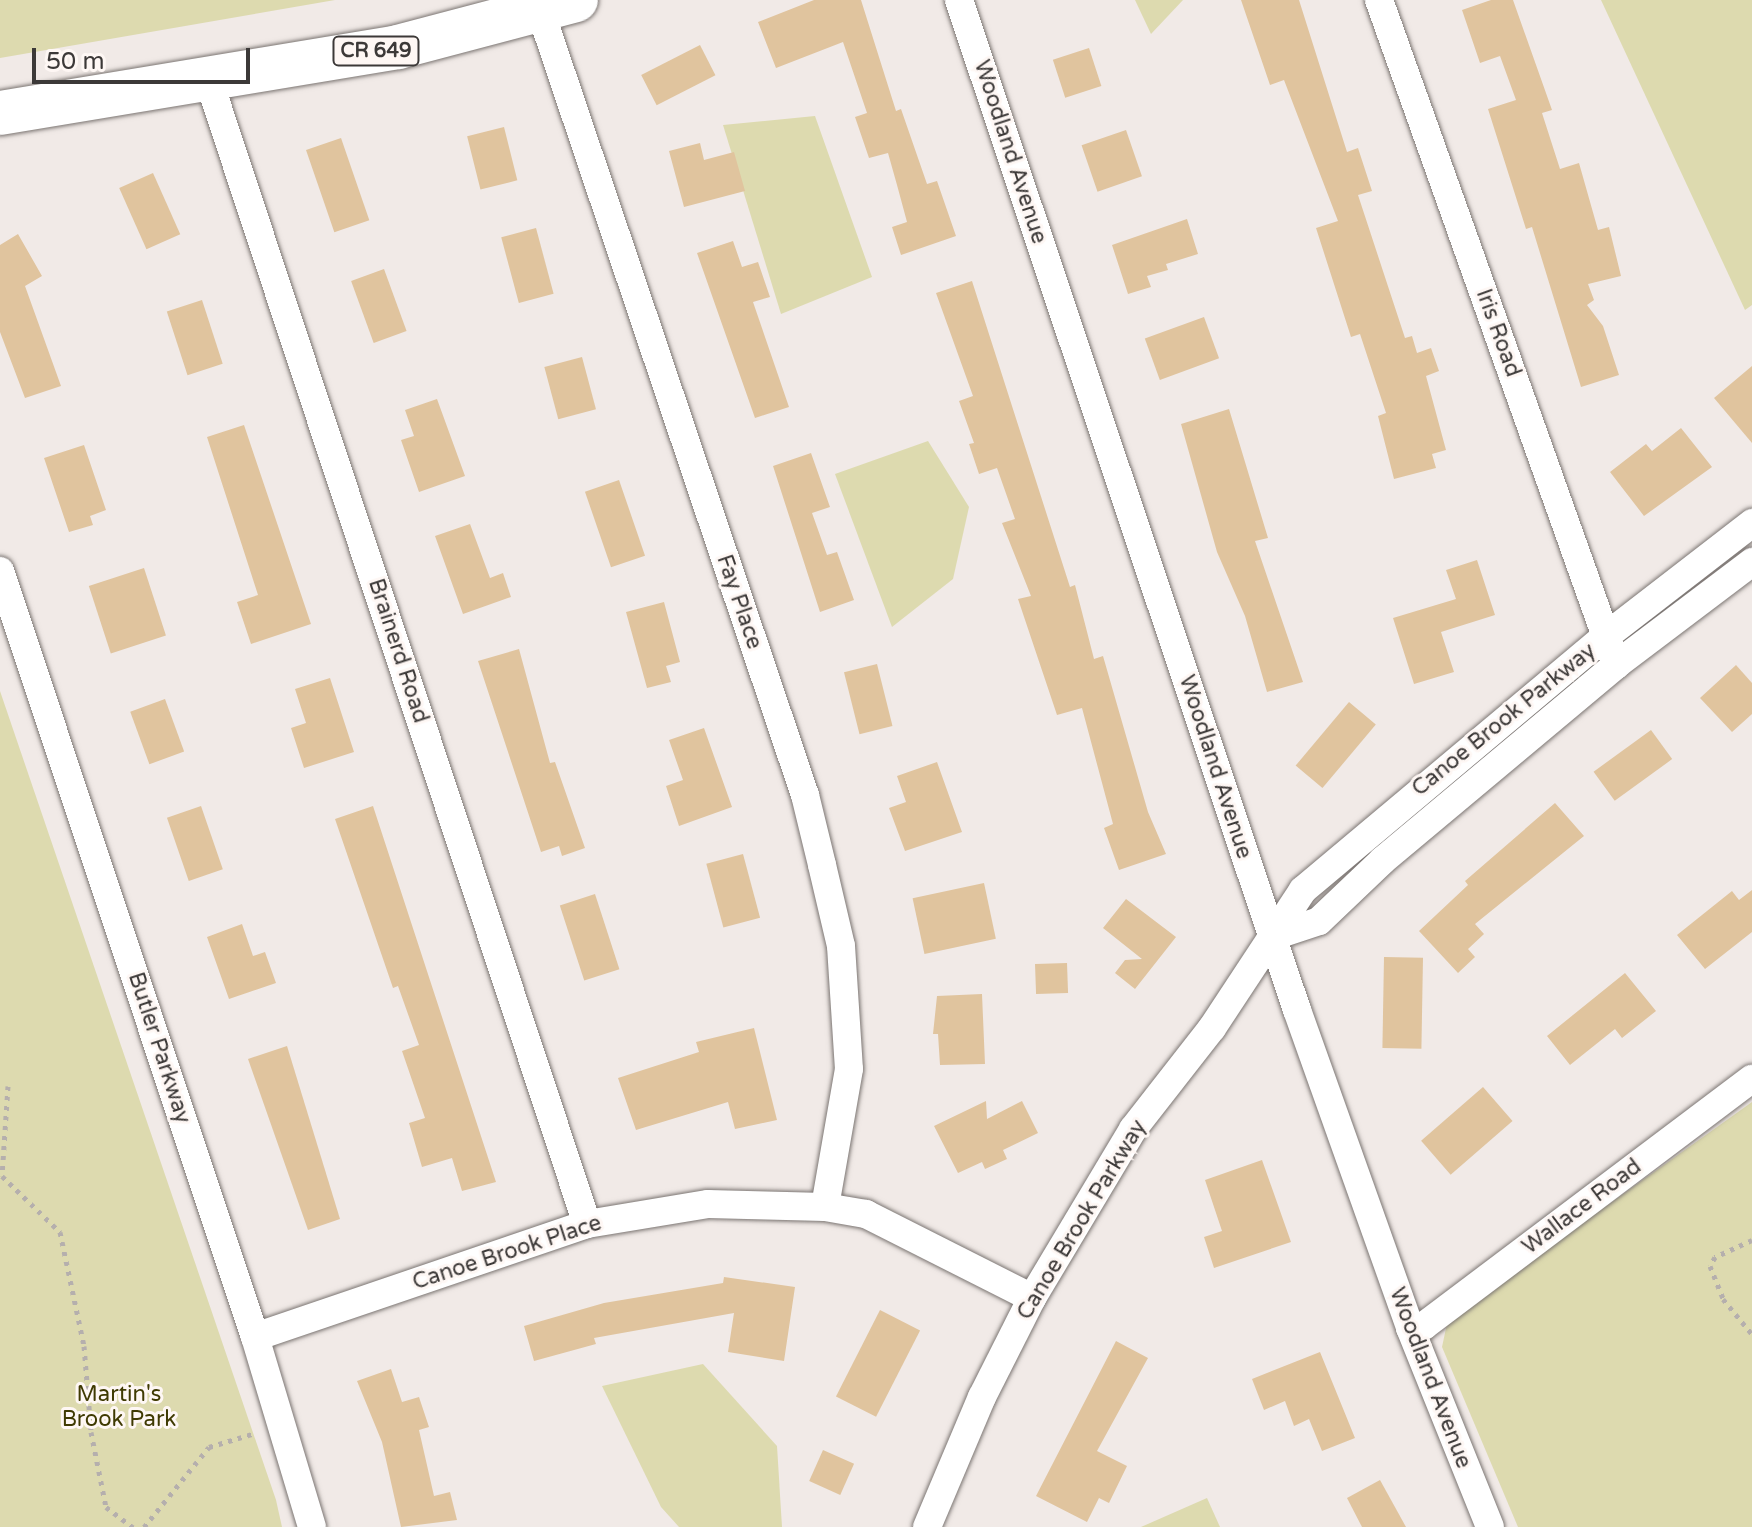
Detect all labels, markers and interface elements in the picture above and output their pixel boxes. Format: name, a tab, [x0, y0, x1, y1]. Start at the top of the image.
scale bar	[36, 32, 254, 82]
road number: CR 649	[332, 35, 420, 67]
text: 50 m	[46, 47, 104, 76]
street label: Woodland Avenue	[968, 57, 1052, 247]
street label: Iris Road	[1470, 285, 1526, 381]
street label: Fay Place	[711, 551, 767, 653]
street label: Brainerd Road	[362, 575, 434, 727]
street label: Canoe Brook Parkway	[1407, 638, 1601, 802]
street label: Woodland Avenue	[1173, 672, 1257, 862]
street label: Butler Parkway	[122, 969, 196, 1127]
street label: Canoe Brook Parkway	[1012, 1115, 1152, 1325]
street label: Wallace Road	[1517, 1154, 1647, 1260]
street label: Canoe Brook Place	[409, 1210, 605, 1296]
street label: Woodland Avenue	[1383, 1284, 1477, 1472]
park label: Martin's Brook Park	[62, 1381, 176, 1432]

